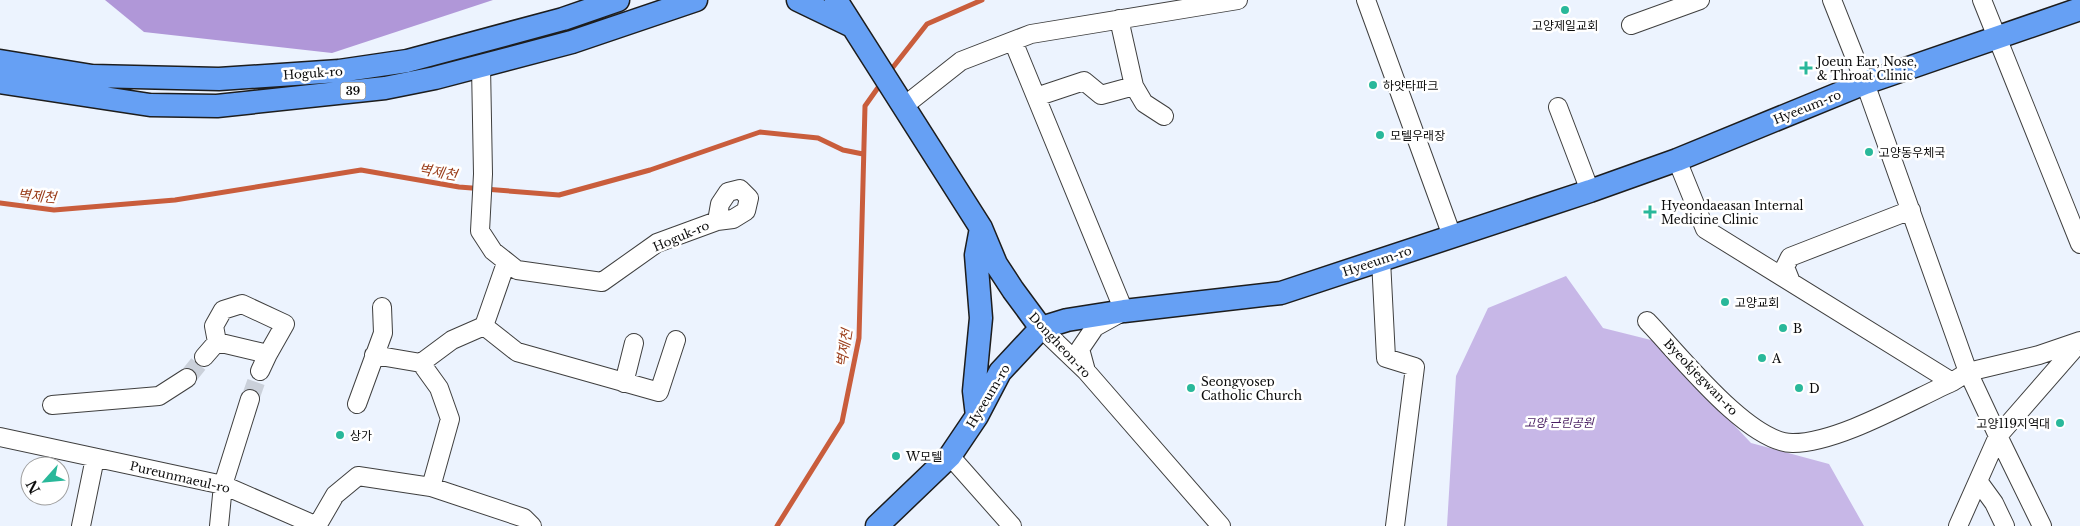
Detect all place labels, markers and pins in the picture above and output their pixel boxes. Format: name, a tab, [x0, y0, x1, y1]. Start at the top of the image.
marker: 고양제일교회	[1559, 4, 1571, 16]
place label: 고양제일교회	[1532, 18, 1598, 33]
place label: Joeun Ear, Nose, & Throat Clinic	[1815, 54, 1917, 83]
marker: Joeun Ear, Nose, & Throat Clinic	[1799, 61, 1813, 75]
place label: 하얏타파크	[1383, 78, 1438, 93]
marker: 하얏타파크	[1367, 79, 1379, 91]
place label: 모텔우래장	[1390, 128, 1445, 143]
marker: 모텔우래장	[1374, 129, 1386, 141]
place label: 고양동우체국	[1879, 145, 1945, 160]
marker: 고양동우체국	[1863, 146, 1875, 158]
place label: Hyeondaeasan Internal Medicine Clinic	[1661, 198, 1804, 227]
marker: Hyeondaeasan Internal Medicine Clinic	[1643, 205, 1657, 219]
place label: 고양교회	[1735, 295, 1779, 310]
marker: 고양교회	[1719, 296, 1731, 308]
place label: B	[1793, 321, 1802, 336]
marker: B	[1777, 322, 1789, 334]
place label: A	[1771, 351, 1782, 366]
marker: A	[1756, 352, 1768, 364]
place label: Seongyosep Catholic Church	[1201, 374, 1302, 403]
place label: D	[1809, 381, 1820, 396]
marker: Seongyosep Catholic Church	[1185, 382, 1197, 394]
marker: D	[1793, 382, 1805, 394]
place label: 고양119지역대	[1976, 416, 2050, 431]
marker: 고양119지역대	[2054, 417, 2066, 429]
place label: 상가	[350, 428, 372, 443]
marker: 상가	[334, 429, 346, 441]
place label: W모텔	[905, 449, 942, 464]
marker: W모텔	[890, 450, 902, 462]

